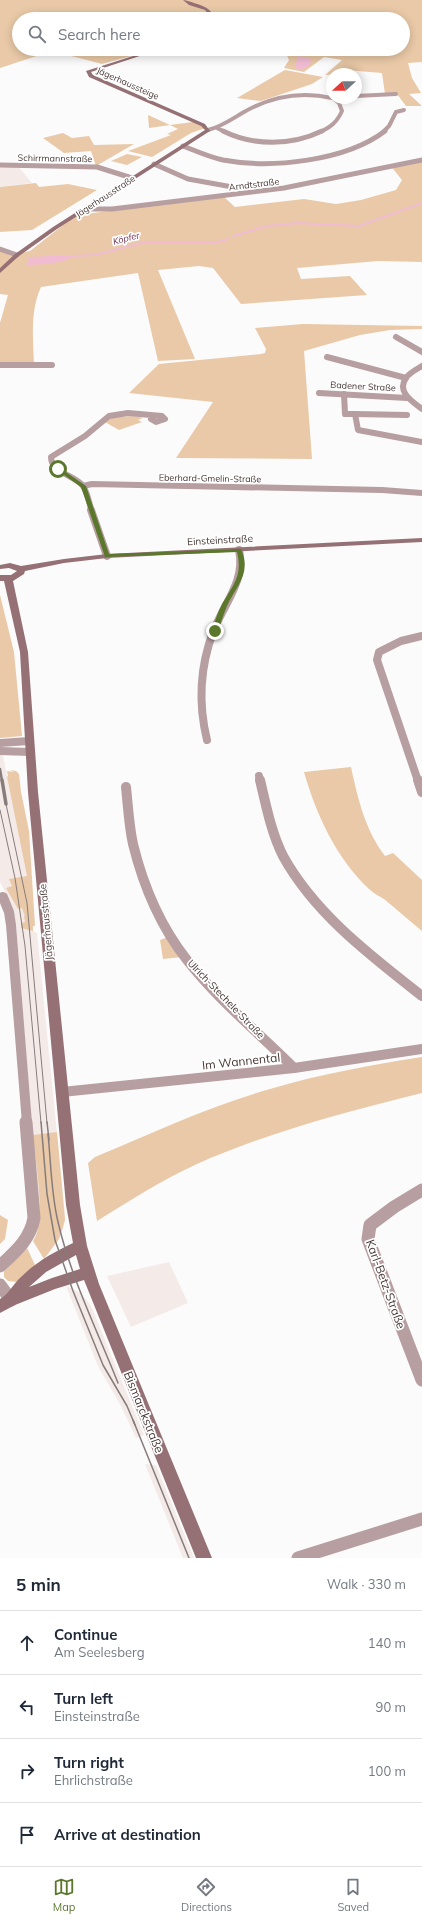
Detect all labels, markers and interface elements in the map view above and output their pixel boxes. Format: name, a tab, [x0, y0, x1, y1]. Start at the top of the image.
search box	[12, 12, 410, 56]
icon: search	[26, 23, 48, 45]
text: Search here	[58, 25, 140, 44]
street label: Jägerhaussteige	[95, 64, 161, 102]
north arrow	[326, 68, 362, 104]
street label: Schirrmannstraße	[18, 152, 93, 164]
street label: Jägerhausstraße	[73, 173, 137, 219]
street label: Arndtstraße	[228, 175, 280, 193]
water label: Köpfer	[111, 229, 141, 247]
street label: Badener Straße	[330, 379, 396, 393]
route start	[49, 460, 67, 478]
street label: Eberhard-Gmelin-Straße	[159, 472, 261, 484]
street label: Einsteinstraße	[187, 532, 253, 548]
route end	[206, 622, 224, 640]
street label: Jägerhausstraße	[36, 883, 56, 961]
street label: Ulrich-Stechele-Straße	[185, 957, 267, 1041]
street label: Im Wannental	[201, 1049, 281, 1073]
street label: Karl-Betz-Straße	[363, 1237, 409, 1331]
street label: Bismarckstraße	[121, 1369, 167, 1455]
text: 5 min	[16, 1574, 61, 1595]
text: Walk · 330 m	[327, 1576, 406, 1592]
text: Continue	[54, 1625, 117, 1644]
icon: ahead	[16, 1632, 38, 1654]
text: 140 m	[368, 1635, 406, 1651]
text: Am Seelesberg	[54, 1644, 145, 1660]
text: Turn left	[54, 1689, 113, 1708]
icon: left	[16, 1696, 38, 1718]
text: 90 m	[376, 1699, 406, 1715]
text: Einsteinstraße	[54, 1708, 140, 1724]
text: Turn right	[54, 1753, 124, 1772]
icon: right	[16, 1760, 38, 1782]
text: 100 m	[368, 1763, 406, 1779]
text: Ehrlichstraße	[54, 1772, 133, 1788]
icon: arrive	[16, 1824, 38, 1846]
text: Arrive at destination	[54, 1825, 201, 1844]
tab: Map	[53, 1876, 75, 1914]
tab: Directions	[181, 1876, 232, 1914]
tab: Saved	[337, 1876, 369, 1914]

